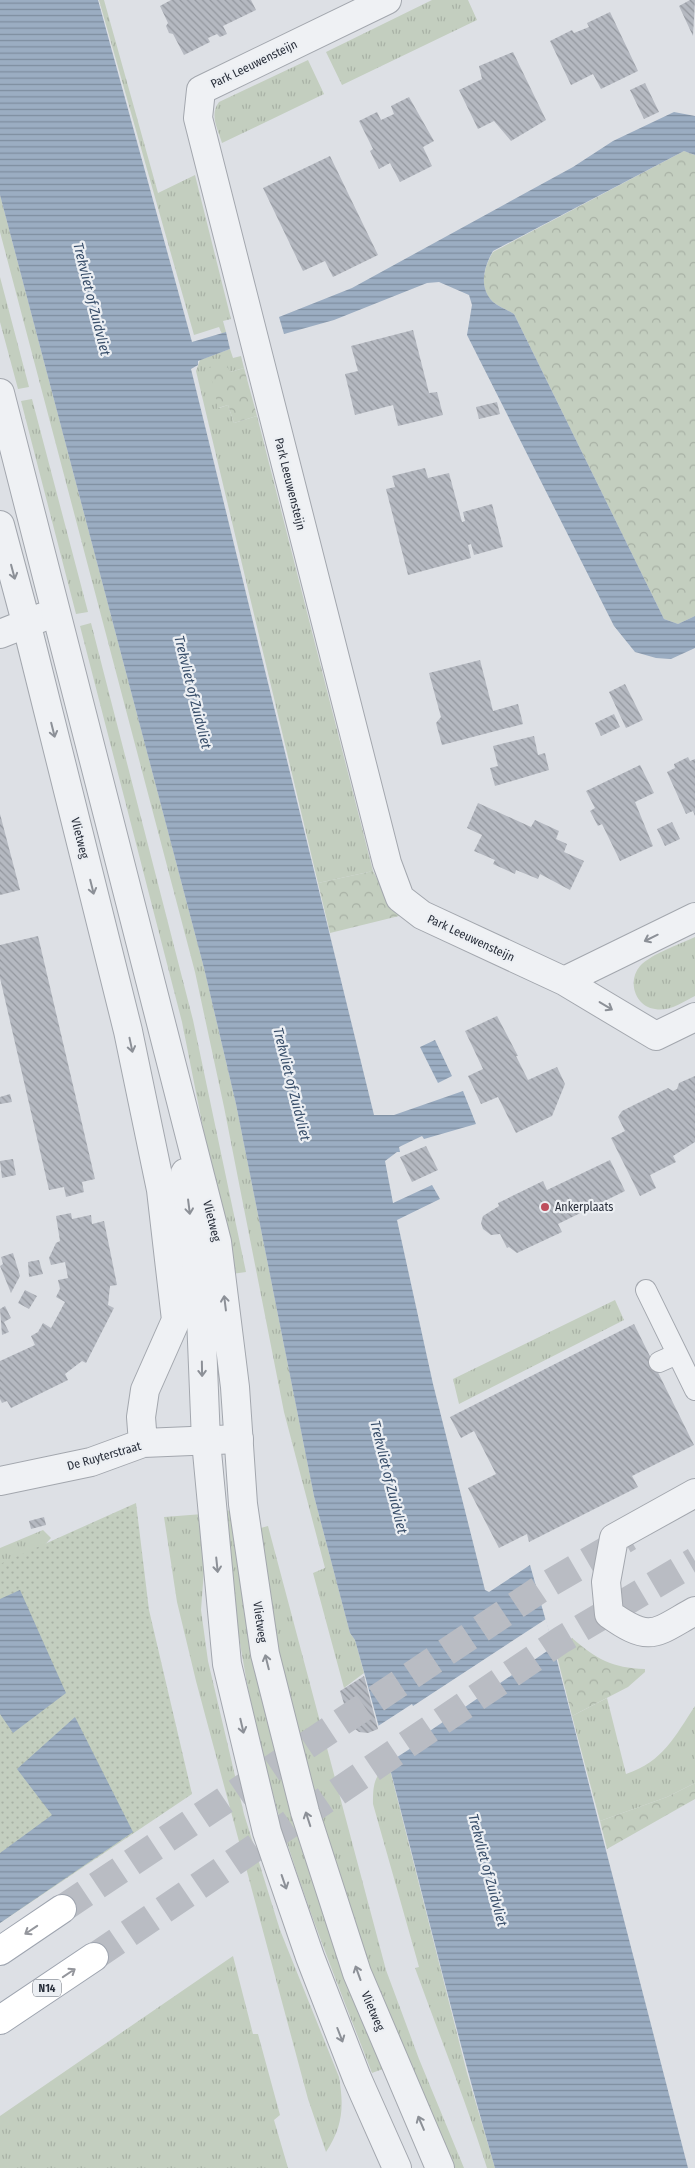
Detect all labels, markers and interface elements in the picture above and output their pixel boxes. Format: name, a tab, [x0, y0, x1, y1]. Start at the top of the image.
street label: Park Leeuwensteijn	[208, 37, 300, 91]
water label: Trekvliet of Zuidvliet	[69, 241, 114, 358]
street label: Park Leeuwensteijn	[272, 436, 308, 532]
one-way arrow	[9, 564, 18, 580]
water label: Trekvliet of Zuidvliet	[170, 634, 215, 751]
one-way arrow	[49, 721, 58, 737]
street label: Vlietweg	[68, 816, 92, 860]
one-way arrow	[88, 879, 97, 895]
street label: Park Leeuwensteijn	[425, 912, 517, 964]
one-way arrow	[644, 934, 659, 943]
one-way arrow	[598, 1002, 613, 1012]
water label: Trekvliet of Zuidvliet	[269, 1026, 314, 1143]
one-way arrow	[126, 1037, 136, 1053]
one-way arrow	[184, 1199, 194, 1215]
street label: Vlietweg	[200, 1199, 224, 1243]
place label: Ankerplaats	[555, 1200, 613, 1214]
marker: Ankerplaats	[539, 1201, 551, 1213]
one-way arrow	[220, 1296, 230, 1312]
one-way arrow	[198, 1361, 207, 1377]
water label: Trekvliet of Zuidvliet	[366, 1419, 411, 1536]
street label: De Ruyterstraat	[66, 1439, 143, 1473]
one-way arrow	[212, 1557, 222, 1573]
street label: Vlietweg	[250, 1600, 270, 1644]
one-way arrow	[262, 1654, 271, 1670]
one-way arrow	[238, 1717, 247, 1733]
one-way arrow	[302, 1811, 312, 1827]
water label: Trekvliet of Zuidvliet	[464, 1812, 511, 1929]
one-way arrow	[280, 1874, 290, 1890]
one-way arrow	[24, 1925, 38, 1935]
one-way arrow	[353, 1966, 362, 1982]
one-way arrow	[62, 1968, 76, 1978]
road number: N14	[33, 1980, 61, 1996]
street label: Vlietweg	[358, 1989, 388, 2033]
one-way arrow	[336, 2027, 345, 2042]
one-way arrow	[415, 2116, 425, 2131]

